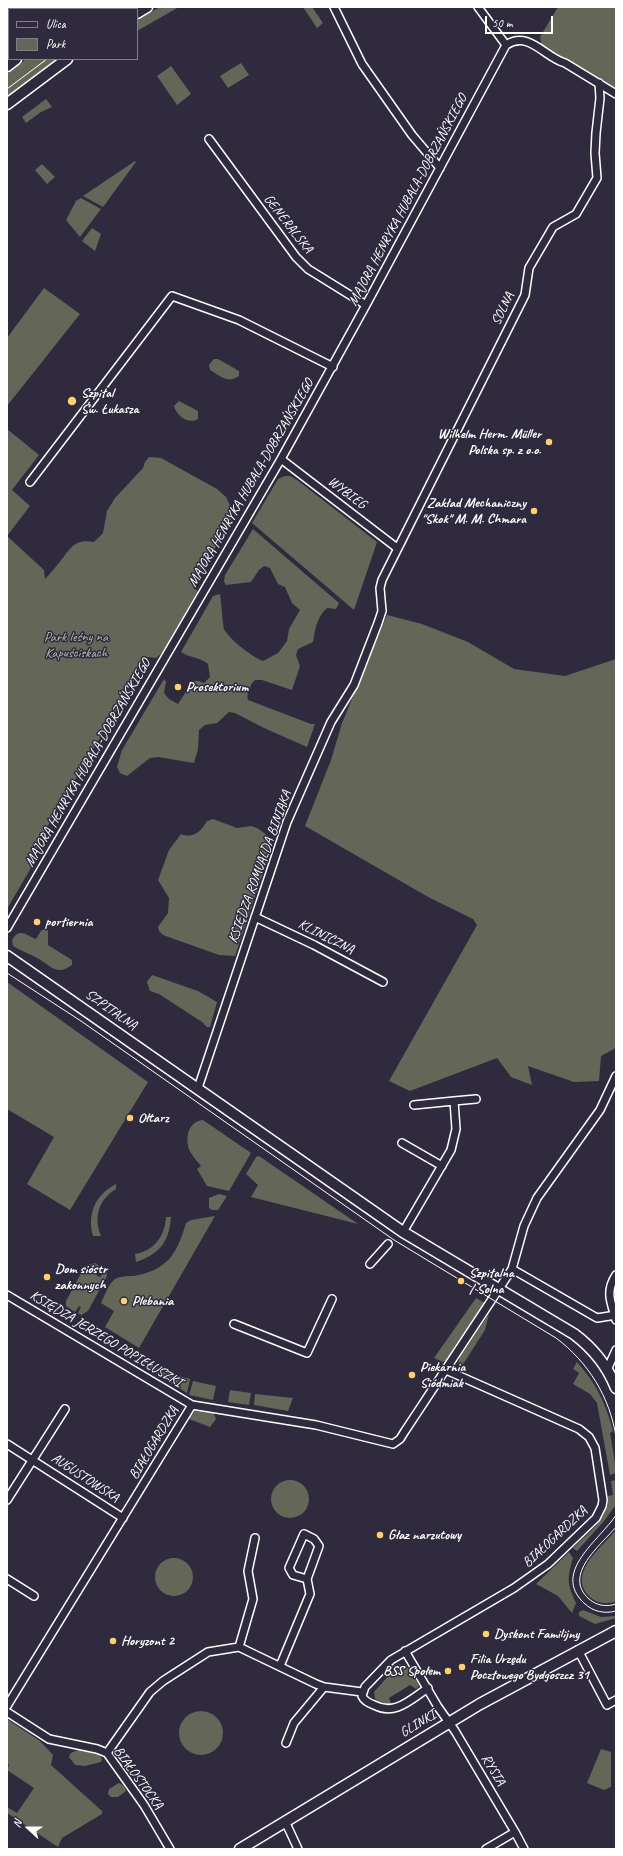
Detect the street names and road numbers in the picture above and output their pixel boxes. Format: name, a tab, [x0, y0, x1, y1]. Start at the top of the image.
street label: MAJORA HENRYKA HUBALA-DOBRZAŃSKIEGO	[345, 91, 471, 309]
street label: GENERALSKA	[260, 191, 316, 257]
street label: SOLNA	[488, 290, 518, 328]
street label: MAJORA HENRYKA HUBALA-DOBRZAŃSKIEGO	[184, 376, 318, 590]
street label: WYBIEG	[324, 473, 370, 513]
street label: MAJORA HENRYKA HUBALA-DOBRZAŃSKIEGO	[21, 656, 155, 870]
street label: KSIĘDZA ROMUALDA BINIAKA	[225, 789, 295, 945]
street label: KLINICZNA	[295, 916, 357, 958]
street label: SZPITALNA	[82, 986, 140, 1034]
street label: KSIĘDZA JERZEGO POPIEŁUSZKI	[27, 1287, 185, 1391]
street label: BIAŁOGARDZKA	[126, 1403, 182, 1483]
street label: AUGUSTOWSKA	[48, 1450, 122, 1506]
street label: BIAŁOGARDZKA	[519, 1503, 591, 1571]
street label: GLINKI	[397, 1707, 439, 1741]
street label: BIAŁOSTOCKA	[110, 1743, 166, 1813]
street label: RYSIA	[477, 1751, 509, 1789]

